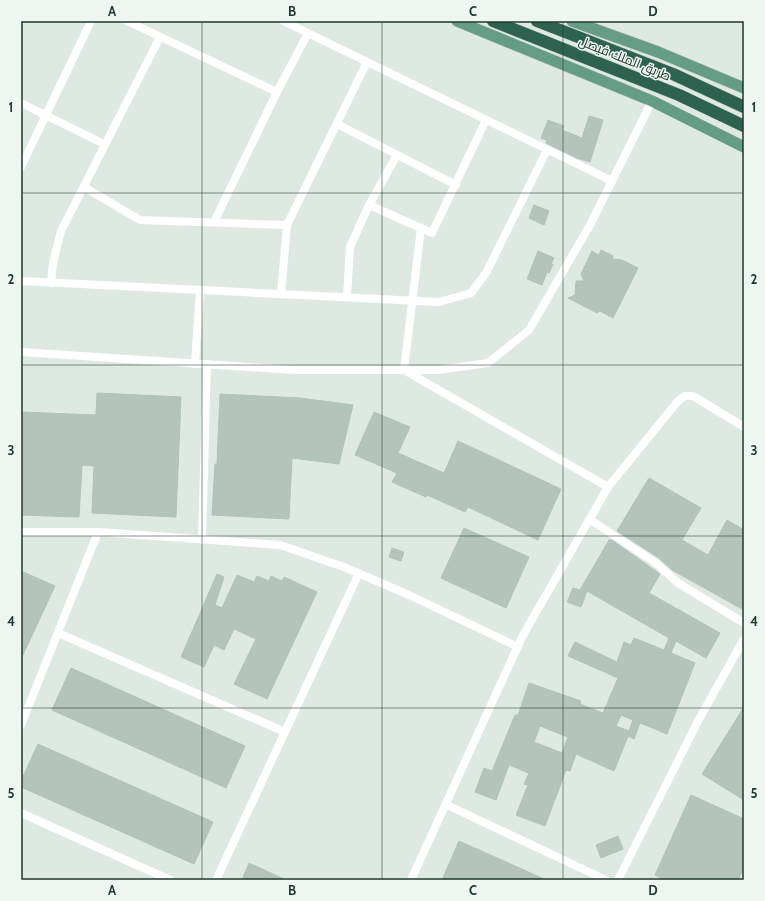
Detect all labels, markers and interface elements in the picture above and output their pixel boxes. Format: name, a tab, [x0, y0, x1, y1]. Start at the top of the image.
text: A	[108, 3, 117, 19]
text: B	[288, 3, 296, 19]
text: C	[469, 3, 477, 19]
text: D	[648, 3, 658, 19]
street label: طريق الملك فيصل	[577, 32, 673, 84]
text: 1	[9, 99, 13, 115]
text: 1	[752, 99, 756, 115]
text: 2	[8, 271, 15, 287]
text: 2	[751, 271, 758, 287]
text: 3	[7, 442, 15, 458]
text: 3	[750, 442, 758, 458]
text: 4	[7, 613, 15, 629]
text: 4	[750, 613, 758, 629]
text: 5	[8, 785, 15, 801]
text: 5	[751, 785, 758, 801]
text: A	[108, 882, 117, 898]
text: B	[288, 882, 296, 898]
text: C	[469, 882, 477, 898]
text: D	[648, 882, 658, 898]

